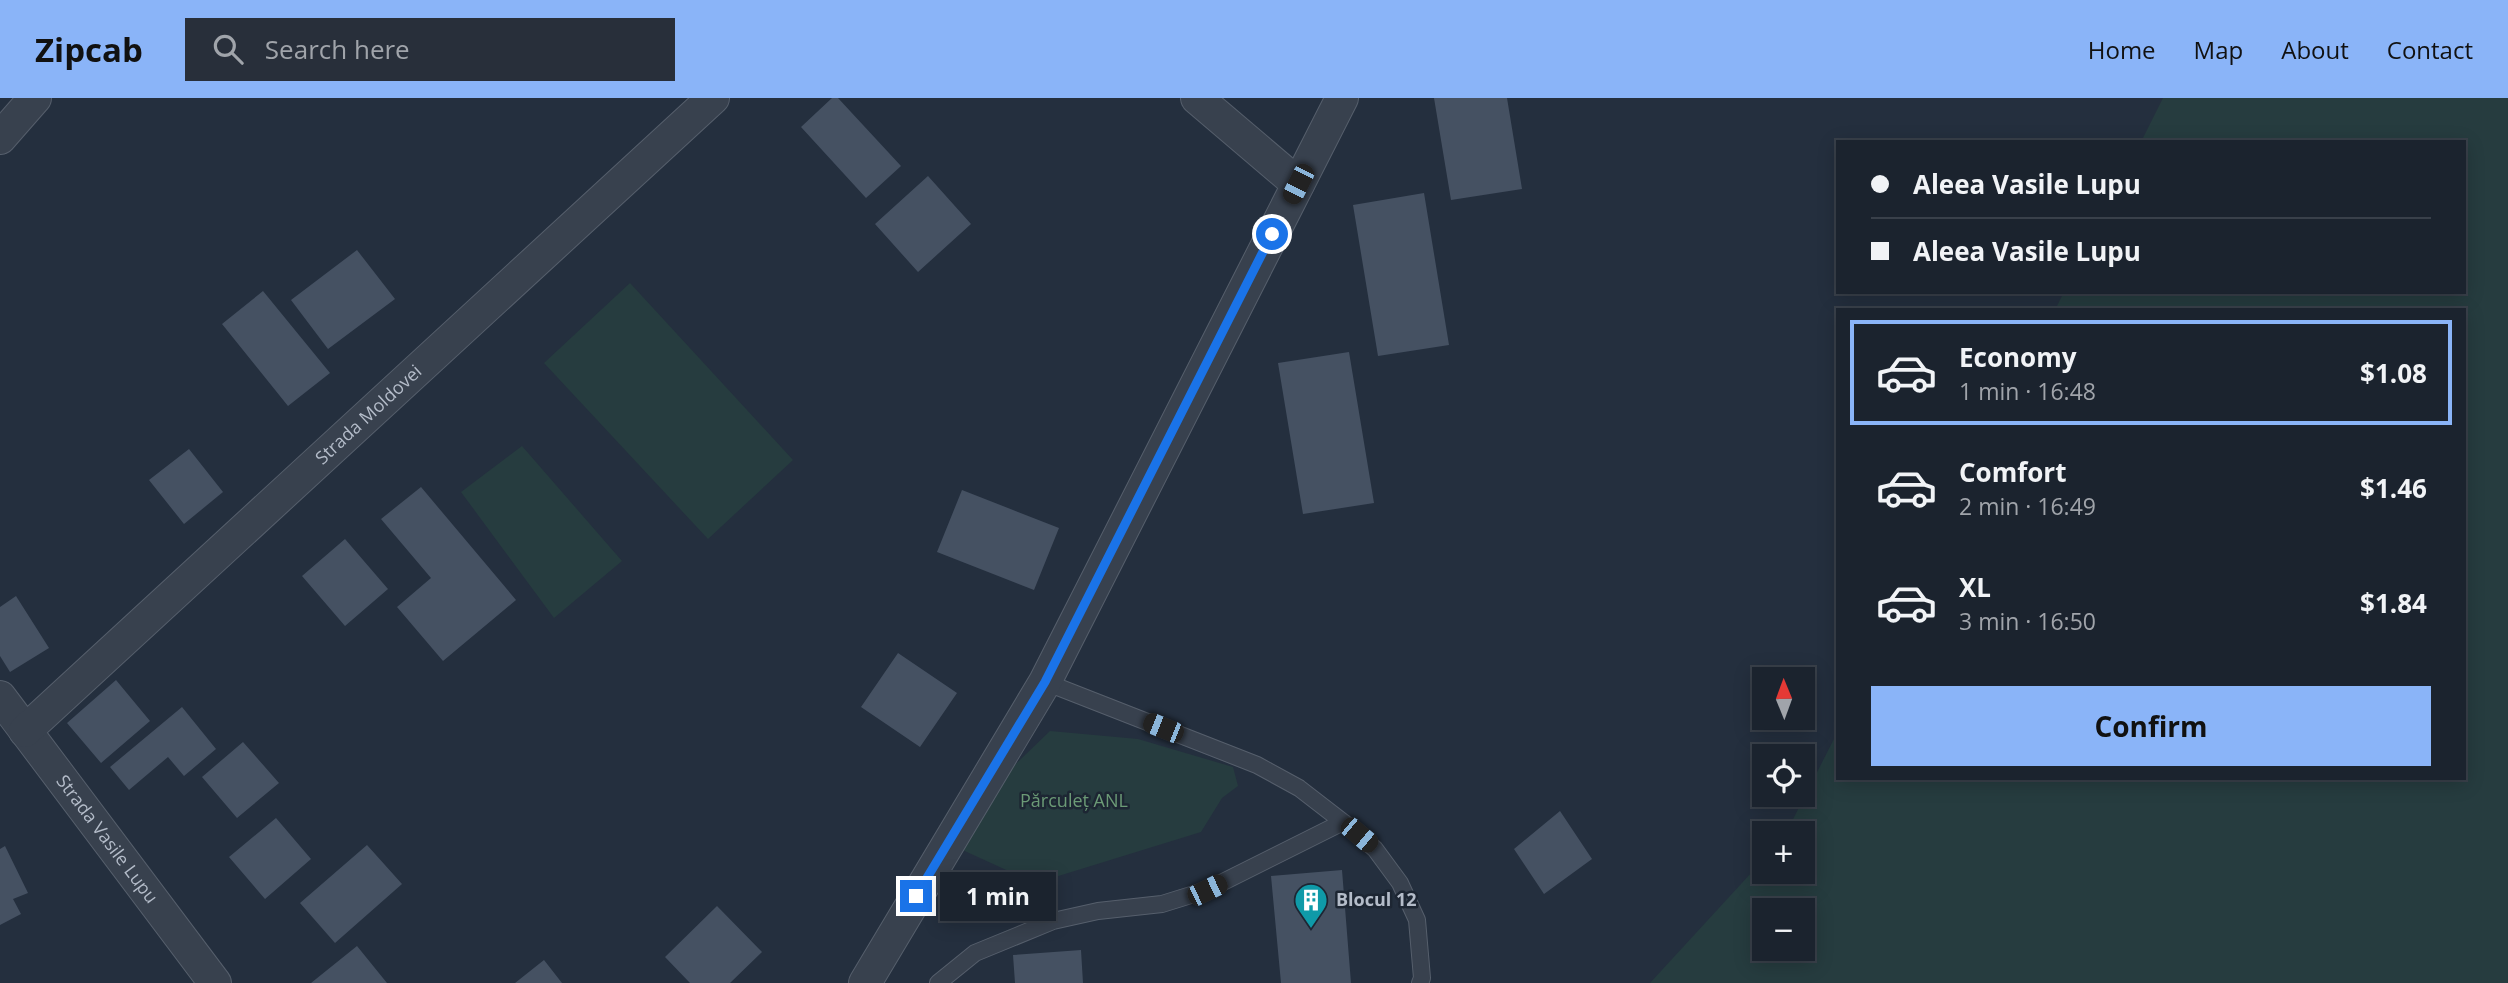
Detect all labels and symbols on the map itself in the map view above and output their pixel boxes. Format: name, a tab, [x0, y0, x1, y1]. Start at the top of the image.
car	[1280, 161, 1317, 207]
route start	[1256, 218, 1288, 250]
street label: Strada Moldovei	[310, 359, 426, 469]
north arrow	[1752, 667, 1815, 730]
car	[1140, 710, 1187, 746]
street label: Strada Vasile Lupu	[52, 769, 164, 908]
park label: Părculeț ANL	[1020, 788, 1128, 812]
car	[1337, 813, 1382, 857]
car	[1184, 871, 1231, 909]
callout: 1 min	[940, 872, 1056, 920]
route end	[900, 880, 932, 912]
building icon: Blocul 12	[1292, 881, 1330, 930]
place label: Blocul 12	[1336, 887, 1417, 911]

